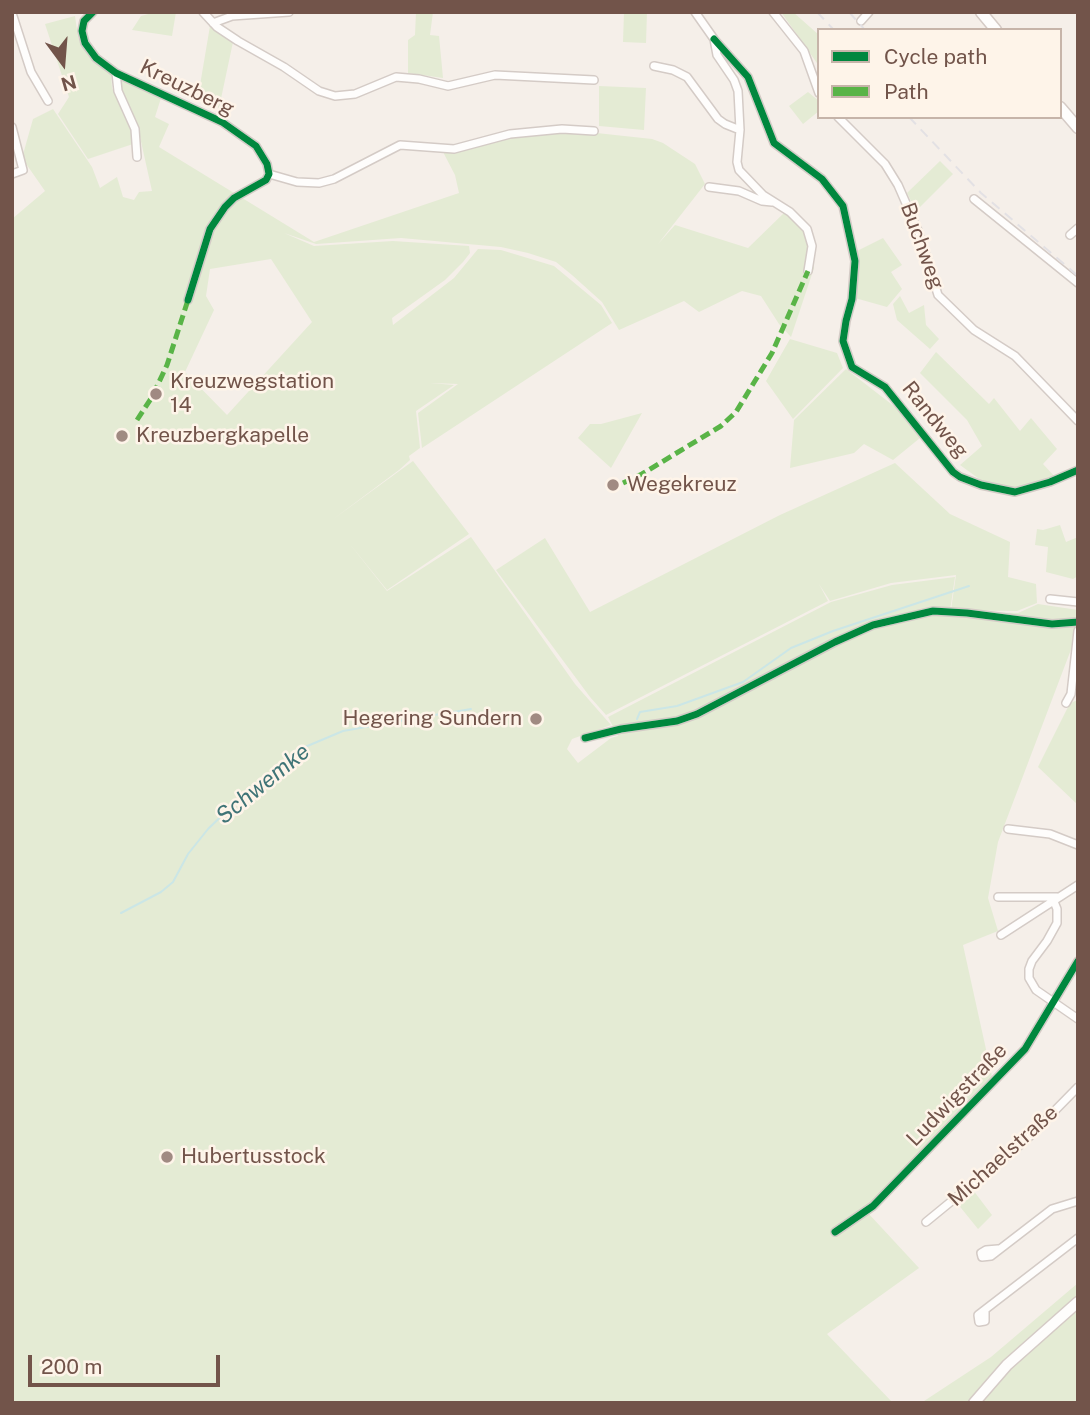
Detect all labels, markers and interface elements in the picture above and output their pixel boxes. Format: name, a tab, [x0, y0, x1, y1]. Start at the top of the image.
north arrow	[28, 28, 98, 98]
legend	[817, 28, 1062, 119]
text: Cycle path	[884, 44, 987, 69]
street label: Kreuzberg	[136, 54, 238, 122]
text: N	[59, 71, 79, 96]
text: Path	[884, 79, 929, 104]
street label: Buchweg	[895, 199, 949, 293]
place label: Kreuzwegstation 14	[170, 369, 334, 419]
street label: Randweg	[896, 377, 974, 463]
marker: Kreuzwegstation 14	[148, 386, 164, 402]
place label: Kreuzbergkapelle	[136, 423, 309, 449]
marker: Kreuzbergkapelle	[114, 428, 130, 444]
place label: Wegekreuz	[627, 472, 736, 498]
marker: Wegekreuz	[605, 477, 621, 493]
place label: Hegering Sundern	[343, 706, 522, 732]
marker: Hegering Sundern	[528, 711, 544, 727]
water label: Schwemke	[211, 738, 315, 830]
street label: Ludwigstraße	[902, 1038, 1012, 1152]
street label: Michaelstraße	[943, 1100, 1063, 1212]
place label: Hubertusstock	[181, 1144, 326, 1170]
marker: Hubertusstock	[159, 1149, 175, 1165]
scale bar	[32, 1342, 224, 1386]
text: 200 m	[41, 1354, 102, 1379]

